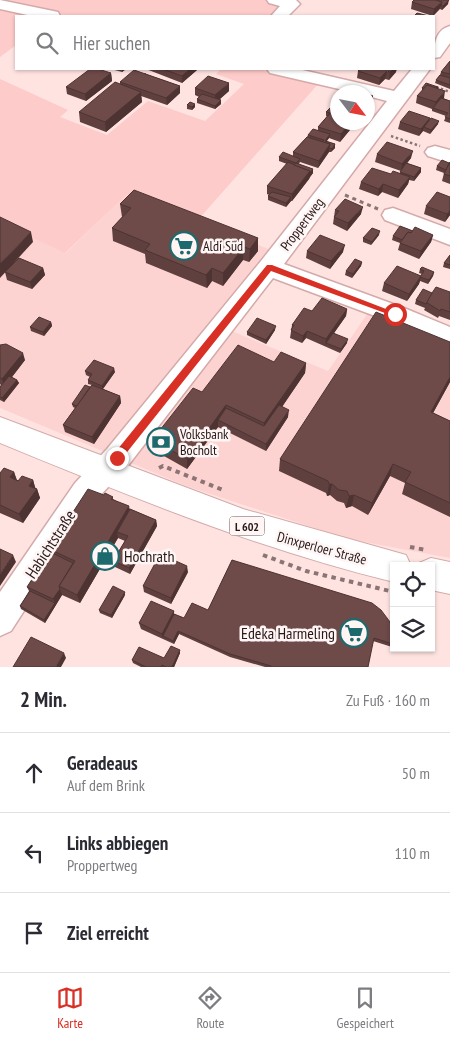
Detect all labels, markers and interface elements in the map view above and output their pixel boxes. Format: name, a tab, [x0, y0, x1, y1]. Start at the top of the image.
search box	[15, 15, 435, 70]
icon: search	[33, 29, 61, 57]
text: Hier suchen	[73, 31, 150, 55]
north arrow	[330, 85, 375, 130]
street label: Proppertweg	[276, 194, 328, 254]
supermarket icon: Aldi Süd	[169, 231, 199, 261]
place label: Aldi Süd	[203, 237, 243, 255]
route start	[384, 303, 407, 326]
place label: Volksbank Bocholt	[179, 425, 229, 459]
bank icon: Volksbank Bocholt	[146, 427, 176, 457]
route end	[106, 447, 129, 470]
street label: Habichtstraße	[20, 506, 80, 582]
road number: L 602	[230, 516, 264, 536]
street label: Dinxperloer Straße	[275, 527, 369, 569]
shop icon: Hochrath	[90, 541, 120, 571]
place label: Hochrath	[124, 546, 174, 566]
map controls	[390, 562, 435, 652]
button: locate	[390, 562, 435, 607]
button: layers	[390, 607, 435, 652]
supermarket icon: Edeka Harmeling	[339, 618, 369, 648]
place label: Edeka Harmeling	[241, 623, 335, 643]
text: 2 Min.	[20, 686, 67, 713]
text: Zu Fuß · 160 m	[346, 690, 430, 710]
text: Geradeaus	[67, 751, 138, 775]
icon: ahead	[20, 759, 48, 787]
text: 50 m	[402, 763, 430, 783]
text: Auf dem Brink	[67, 775, 145, 795]
text: Links abbiegen	[67, 831, 168, 855]
icon: left	[20, 839, 48, 867]
text: 110 m	[395, 843, 430, 863]
text: Proppertweg	[67, 855, 137, 875]
icon: arrive	[20, 919, 48, 947]
text: Ziel erreicht	[67, 921, 149, 945]
tab: Karte	[56, 984, 84, 1032]
tab: Route	[196, 984, 224, 1032]
tab: Gespeichert	[337, 984, 394, 1032]

